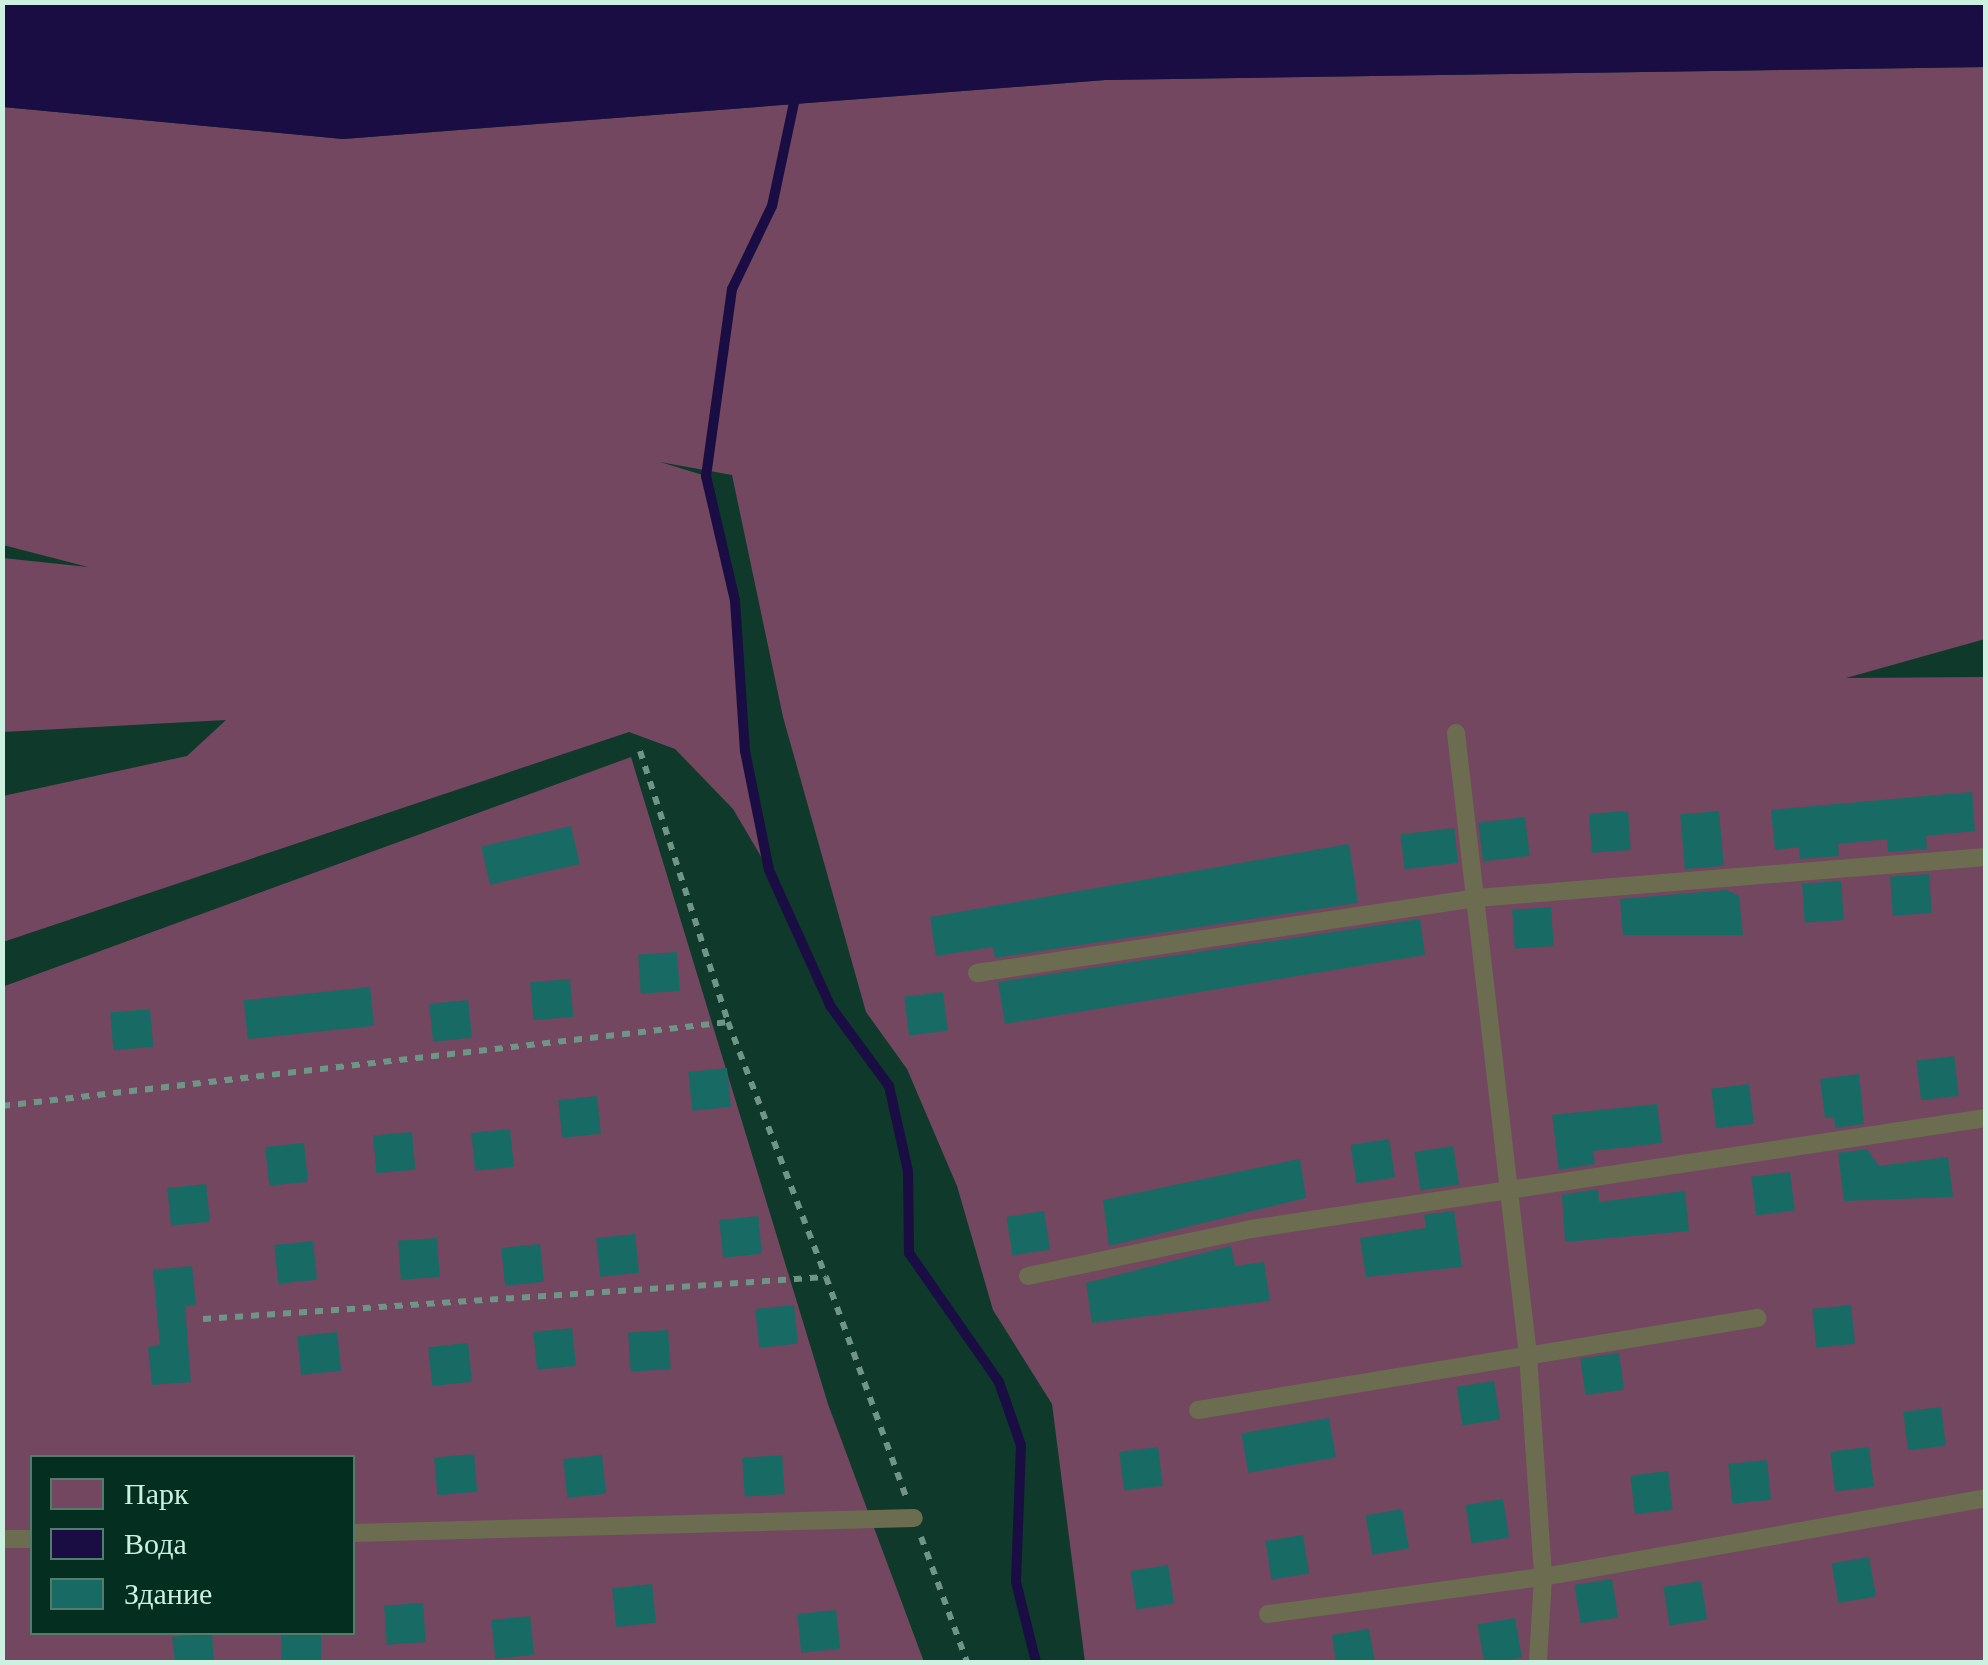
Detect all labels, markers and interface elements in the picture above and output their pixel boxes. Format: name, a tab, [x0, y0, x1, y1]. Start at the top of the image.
legend	[30, 1455, 355, 1635]
text: Парк	[124, 1477, 189, 1510]
text: Вода	[124, 1527, 187, 1560]
text: Здание	[124, 1577, 212, 1610]

